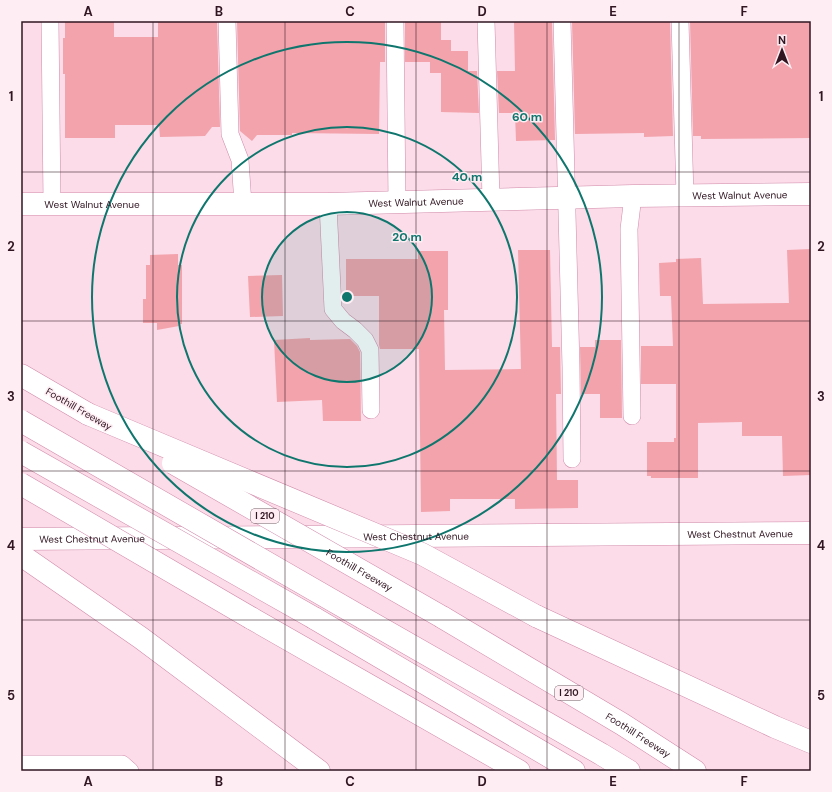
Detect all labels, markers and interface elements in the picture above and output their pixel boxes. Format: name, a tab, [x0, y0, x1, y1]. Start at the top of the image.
text: A	[83, 3, 93, 20]
text: B	[215, 3, 223, 20]
text: C	[345, 3, 355, 20]
text: D	[477, 3, 487, 20]
text: E	[609, 3, 617, 20]
text: F	[740, 3, 748, 20]
north arrow	[762, 30, 802, 70]
text: N	[778, 33, 786, 47]
text: 1	[9, 88, 13, 105]
text: 1	[819, 88, 823, 105]
text: 60 m	[512, 109, 542, 125]
text: 40 m	[452, 169, 482, 185]
street label: West Walnut Avenue	[692, 188, 788, 202]
street label: West Walnut Avenue	[368, 194, 464, 209]
street label: West Walnut Avenue	[44, 198, 140, 211]
text: 20 m	[392, 229, 422, 245]
text: 2	[7, 238, 15, 255]
text: 2	[817, 238, 825, 255]
centre of rings	[340, 290, 354, 304]
street label: Foothill Freeway	[44, 385, 115, 433]
text: 3	[7, 388, 15, 405]
text: 3	[817, 388, 825, 405]
road number: I 210	[251, 509, 279, 523]
street label: West Chestnut Avenue	[687, 527, 793, 540]
street label: West Chestnut Avenue	[363, 529, 469, 543]
street label: West Chestnut Avenue	[39, 532, 145, 545]
text: 4	[7, 537, 15, 554]
text: 4	[817, 537, 825, 554]
street label: Foothill Freeway	[324, 546, 395, 594]
road number: I 210	[555, 686, 583, 700]
text: 5	[7, 687, 15, 704]
text: 5	[817, 687, 825, 704]
street label: Foothill Freeway	[604, 709, 674, 760]
text: A	[83, 773, 93, 790]
text: B	[215, 773, 223, 790]
text: C	[345, 773, 355, 790]
text: D	[477, 773, 487, 790]
text: E	[609, 773, 617, 790]
text: F	[740, 773, 748, 790]

